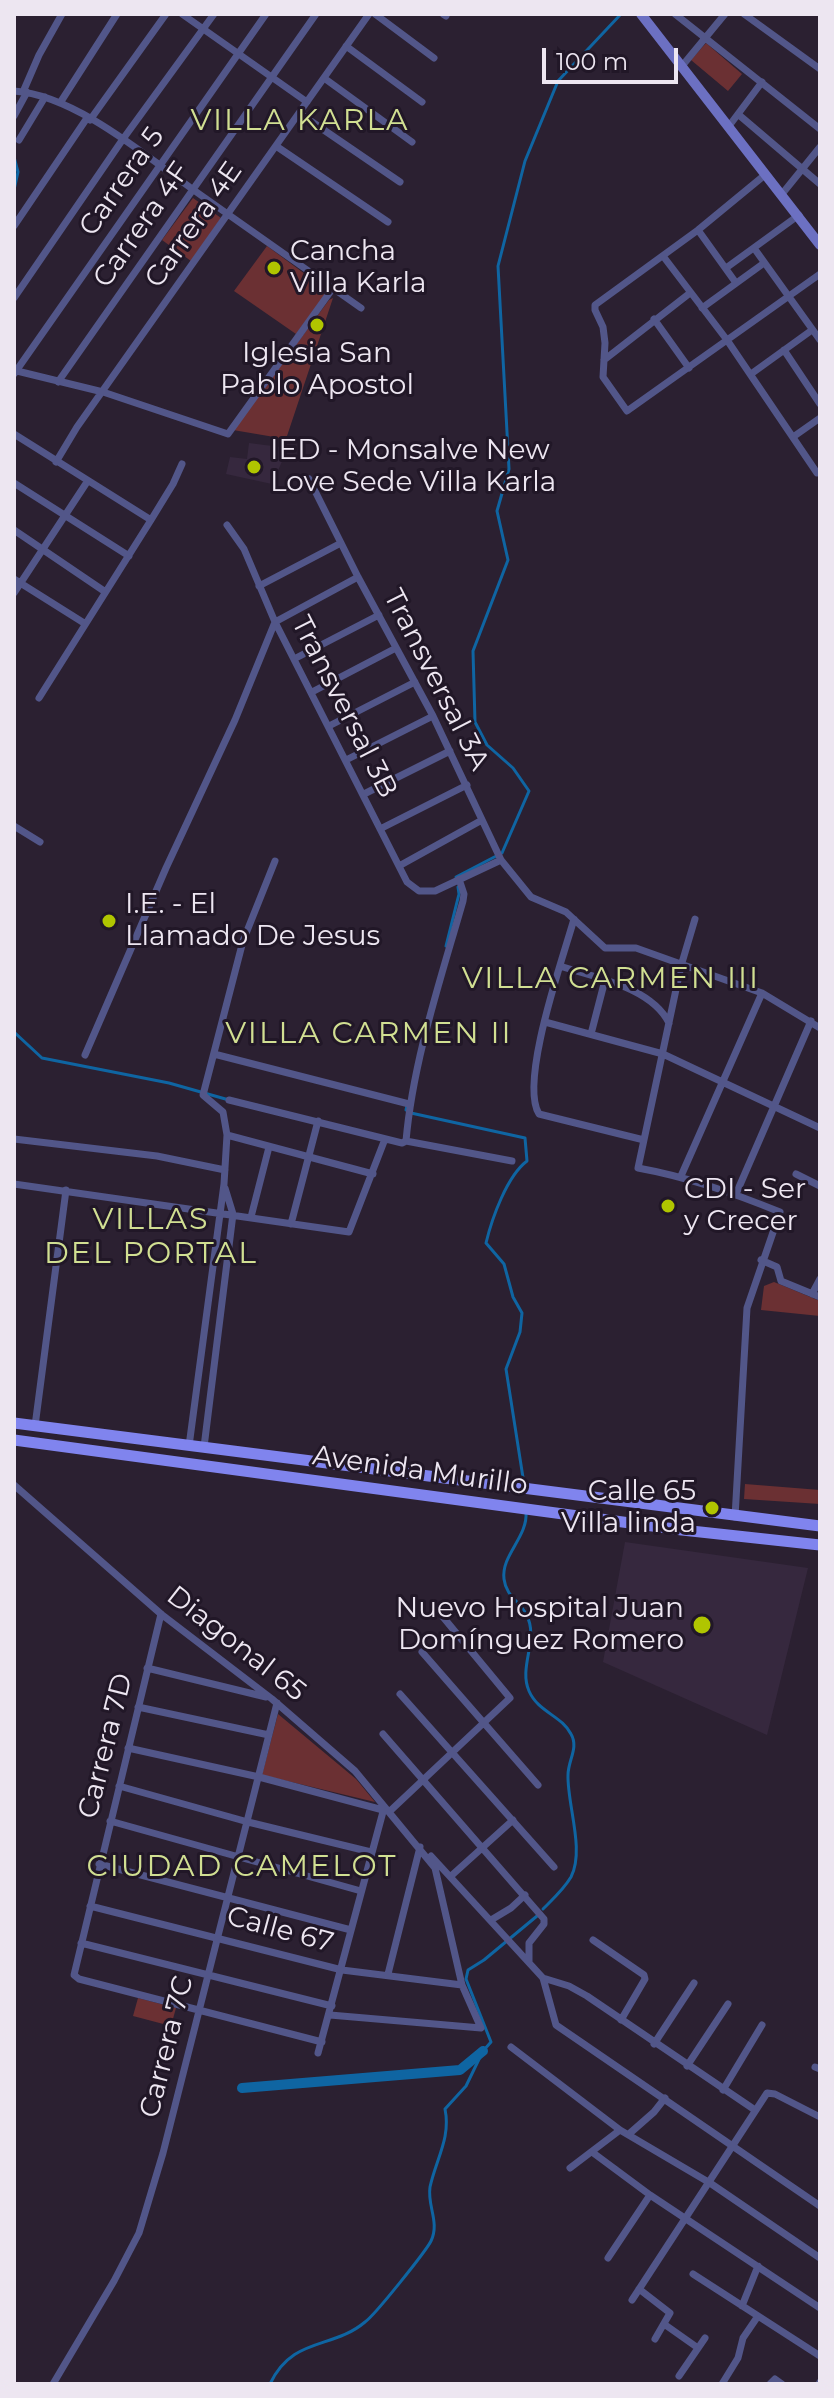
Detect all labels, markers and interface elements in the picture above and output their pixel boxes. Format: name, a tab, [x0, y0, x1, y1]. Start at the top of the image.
scale bar	[546, 32, 682, 82]
text: 100 m	[556, 47, 628, 76]
district label: VILLA KARLA	[190, 103, 410, 139]
street label: Carrera 5	[72, 121, 172, 243]
street label: Carrera 4F	[87, 156, 197, 294]
street label: Carrera 4E	[138, 156, 250, 294]
place label: Cancha Villa Karla	[290, 235, 427, 301]
marker: Cancha Villa Karla	[265, 259, 283, 277]
marker: Iglesia San Pablo Apostol	[308, 316, 326, 334]
place label: Iglesia San Pablo Apostol	[220, 337, 414, 403]
place label: IED - Monsalve New Love Sede Villa Karla	[270, 434, 556, 500]
marker: IED - Monsalve New Love Sede Villa Karla	[245, 458, 263, 476]
street label: Transversal 3A	[376, 584, 496, 776]
street label: Transversal 3B	[284, 611, 404, 803]
place label: I.E. - El Llamado De Jesus	[125, 888, 380, 954]
marker: I.E. - El Llamado De Jesus	[100, 912, 118, 930]
district label: VILLA CARMEN III	[462, 961, 760, 997]
district label: VILLA CARMEN II	[225, 1016, 513, 1052]
place label: CDI - Ser y Crecer	[684, 1173, 806, 1239]
marker: CDI - Ser y Crecer	[659, 1197, 677, 1215]
district label: VILLAS DEL PORTAL	[44, 1202, 258, 1272]
street label: Avenida Murillo	[310, 1439, 530, 1503]
place label: Calle 65 Villa linda	[561, 1475, 696, 1541]
marker: Calle 65 Villa linda	[703, 1499, 721, 1517]
street label: Diagonal 65	[160, 1579, 312, 1709]
place label: Nuevo Hospital Juan Domínguez Romero	[395, 1592, 684, 1658]
marker: Nuevo Hospital Juan Domínguez Romero	[691, 1614, 713, 1636]
street label: Carrera 7D	[72, 1670, 140, 1822]
district label: CIUDAD CAMELOT	[86, 1849, 398, 1885]
street label: Calle 67	[223, 1900, 337, 1960]
street label: Carrera 7C	[133, 1973, 201, 2121]

